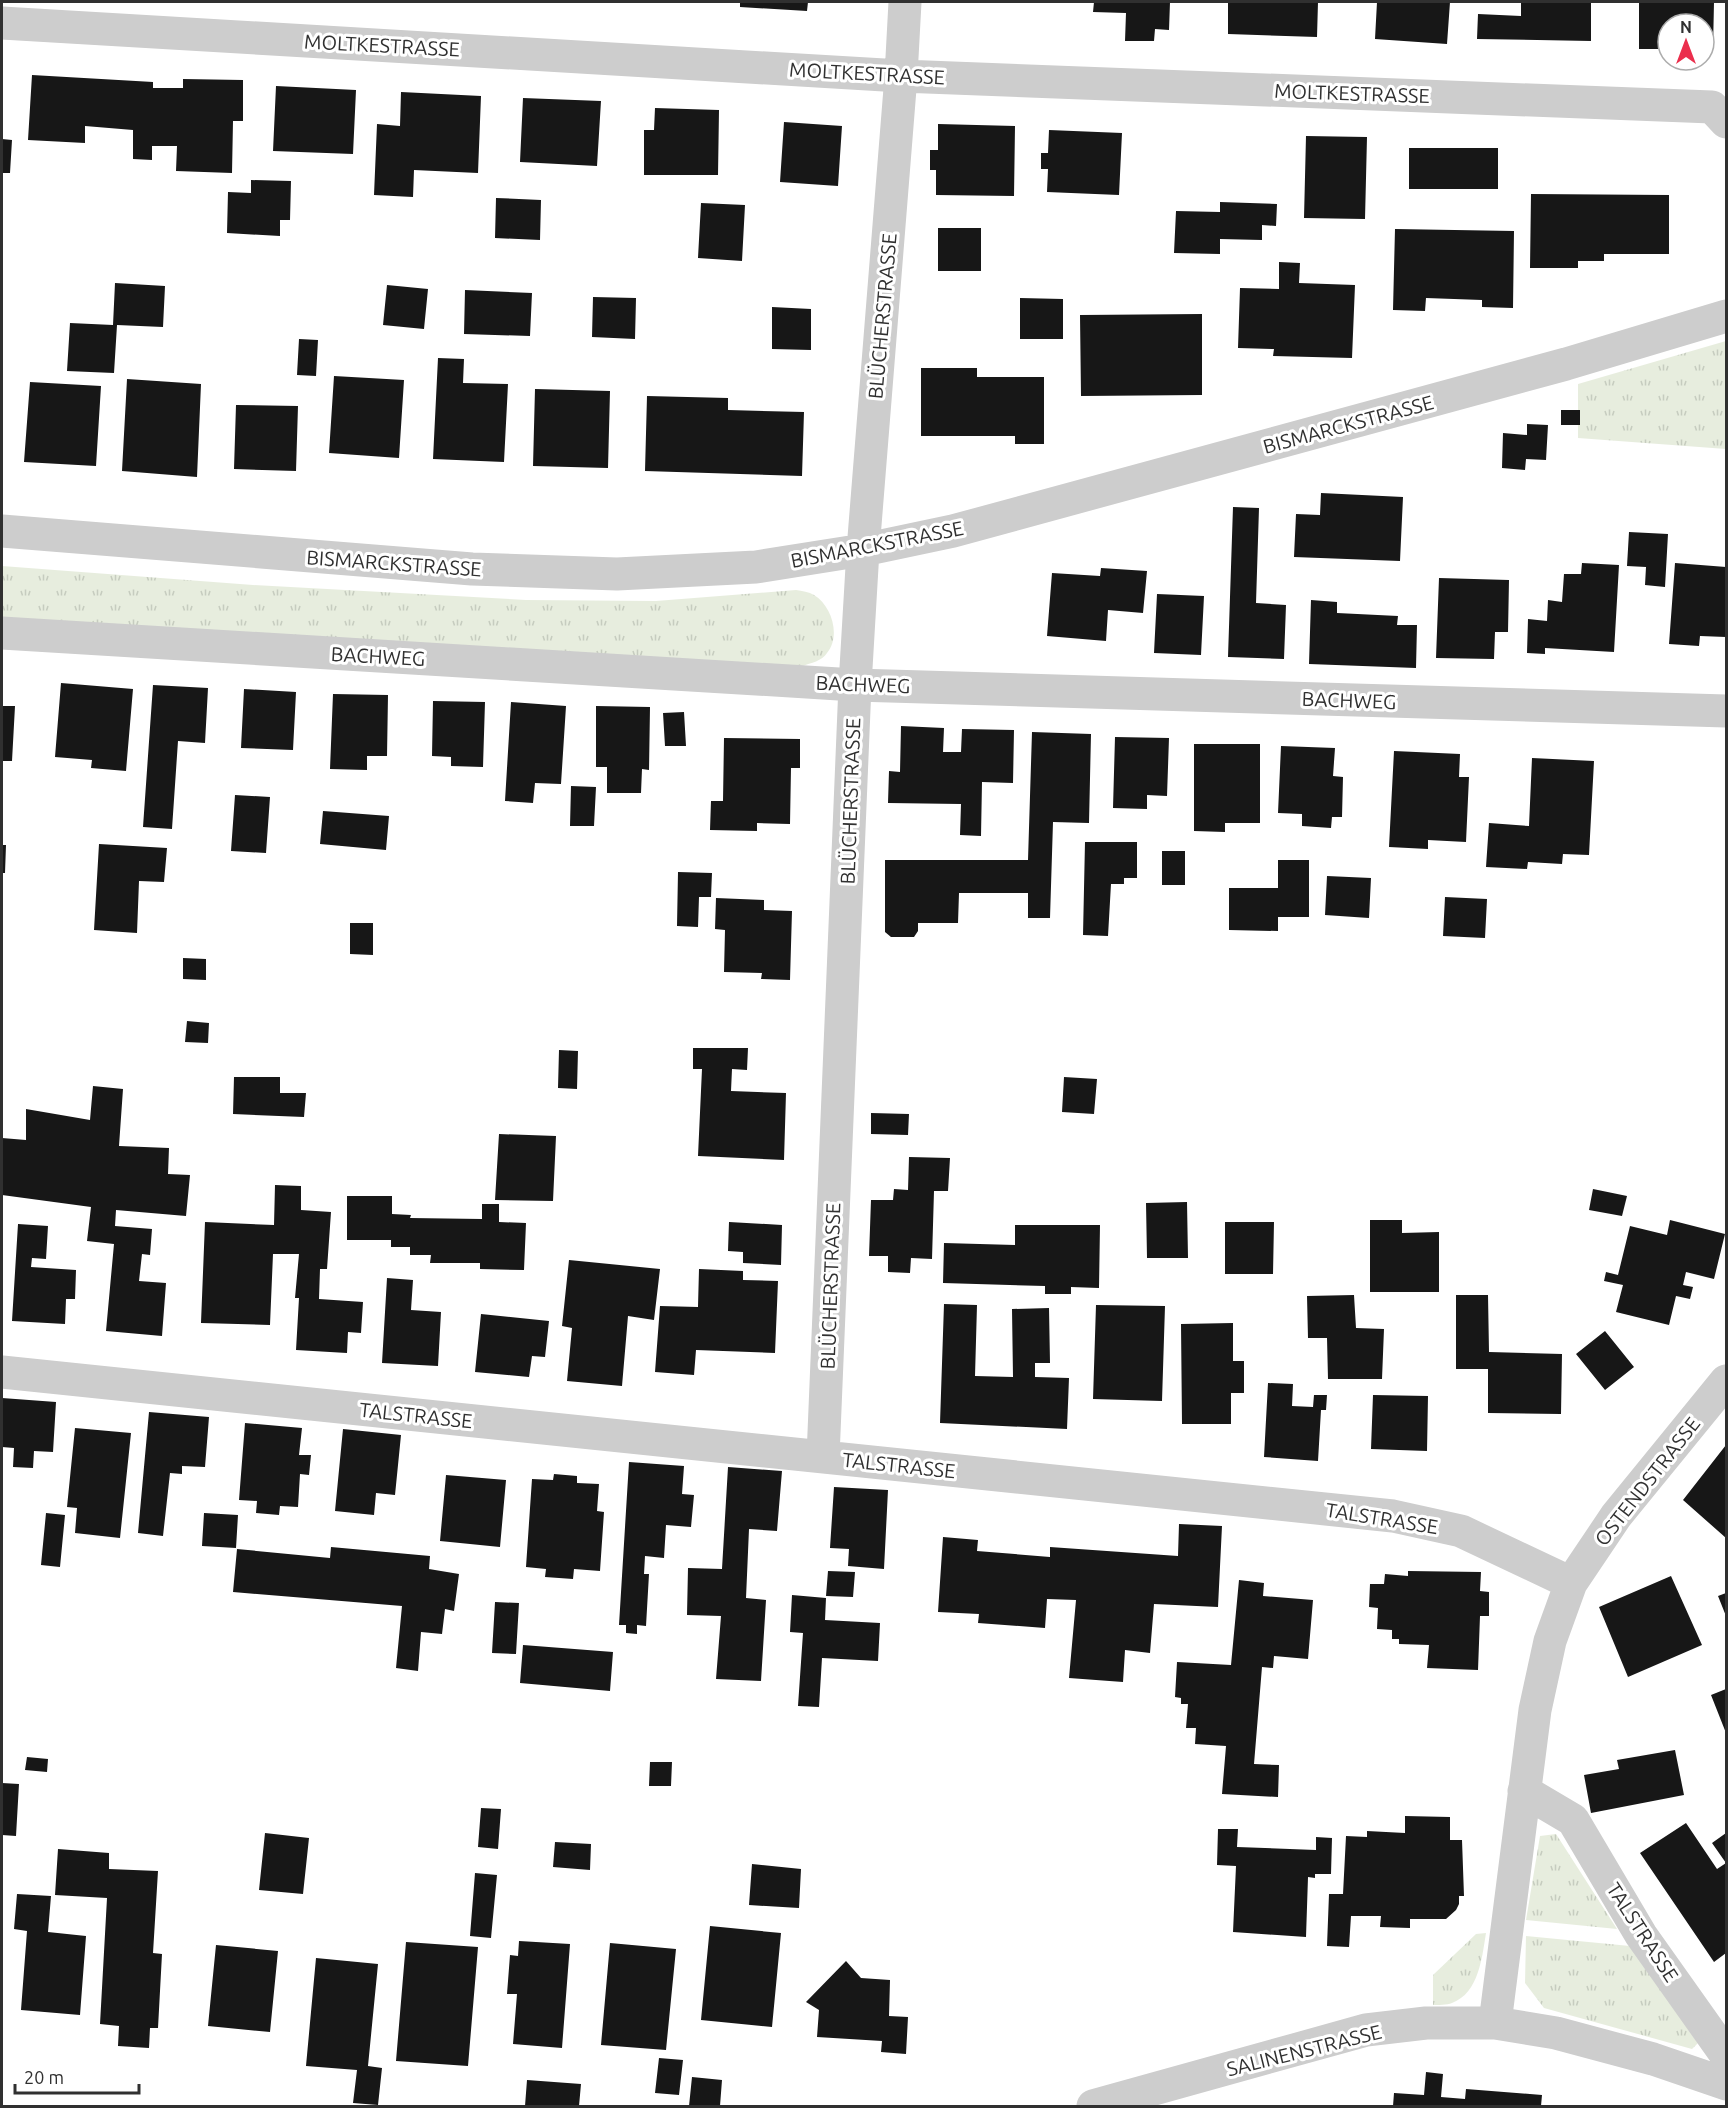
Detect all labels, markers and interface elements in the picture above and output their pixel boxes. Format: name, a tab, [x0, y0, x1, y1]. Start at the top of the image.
north arrow	[1656, 12, 1716, 72]
text: N	[1680, 18, 1692, 36]
street label: MOLTKESTRASSE	[304, 29, 460, 61]
street label: MOLTKESTRASSE	[789, 57, 945, 89]
street label: MOLTKESTRASSE	[1274, 79, 1430, 107]
street label: BLÜCHERSTRASSE	[863, 232, 901, 400]
street label: BISMARCKSTRASSE	[1260, 390, 1436, 458]
street label: BISMARCKSTRASSE	[789, 516, 965, 572]
street label: BISMARCKSTRASSE	[306, 545, 482, 581]
street label: BACHWEG	[330, 642, 426, 670]
street label: BACHWEG	[815, 671, 911, 697]
street label: BACHWEG	[1301, 687, 1397, 713]
street label: BLÜCHERSTRASSE	[836, 717, 864, 885]
street label: BLÜCHERSTRASSE	[816, 1202, 844, 1370]
street label: TALSTRASSE	[358, 1398, 474, 1432]
street label: OSTENDSTRASSE	[1590, 1412, 1704, 1550]
street label: TALSTRASSE	[841, 1448, 957, 1482]
street label: TALSTRASSE	[1324, 1498, 1440, 1538]
street label: TALSTRASSE	[1602, 1878, 1684, 1986]
street label: SALINENSTRASSE	[1224, 2020, 1384, 2080]
scale bar	[15, 2057, 140, 2095]
text: 20 m	[24, 2067, 64, 2087]

